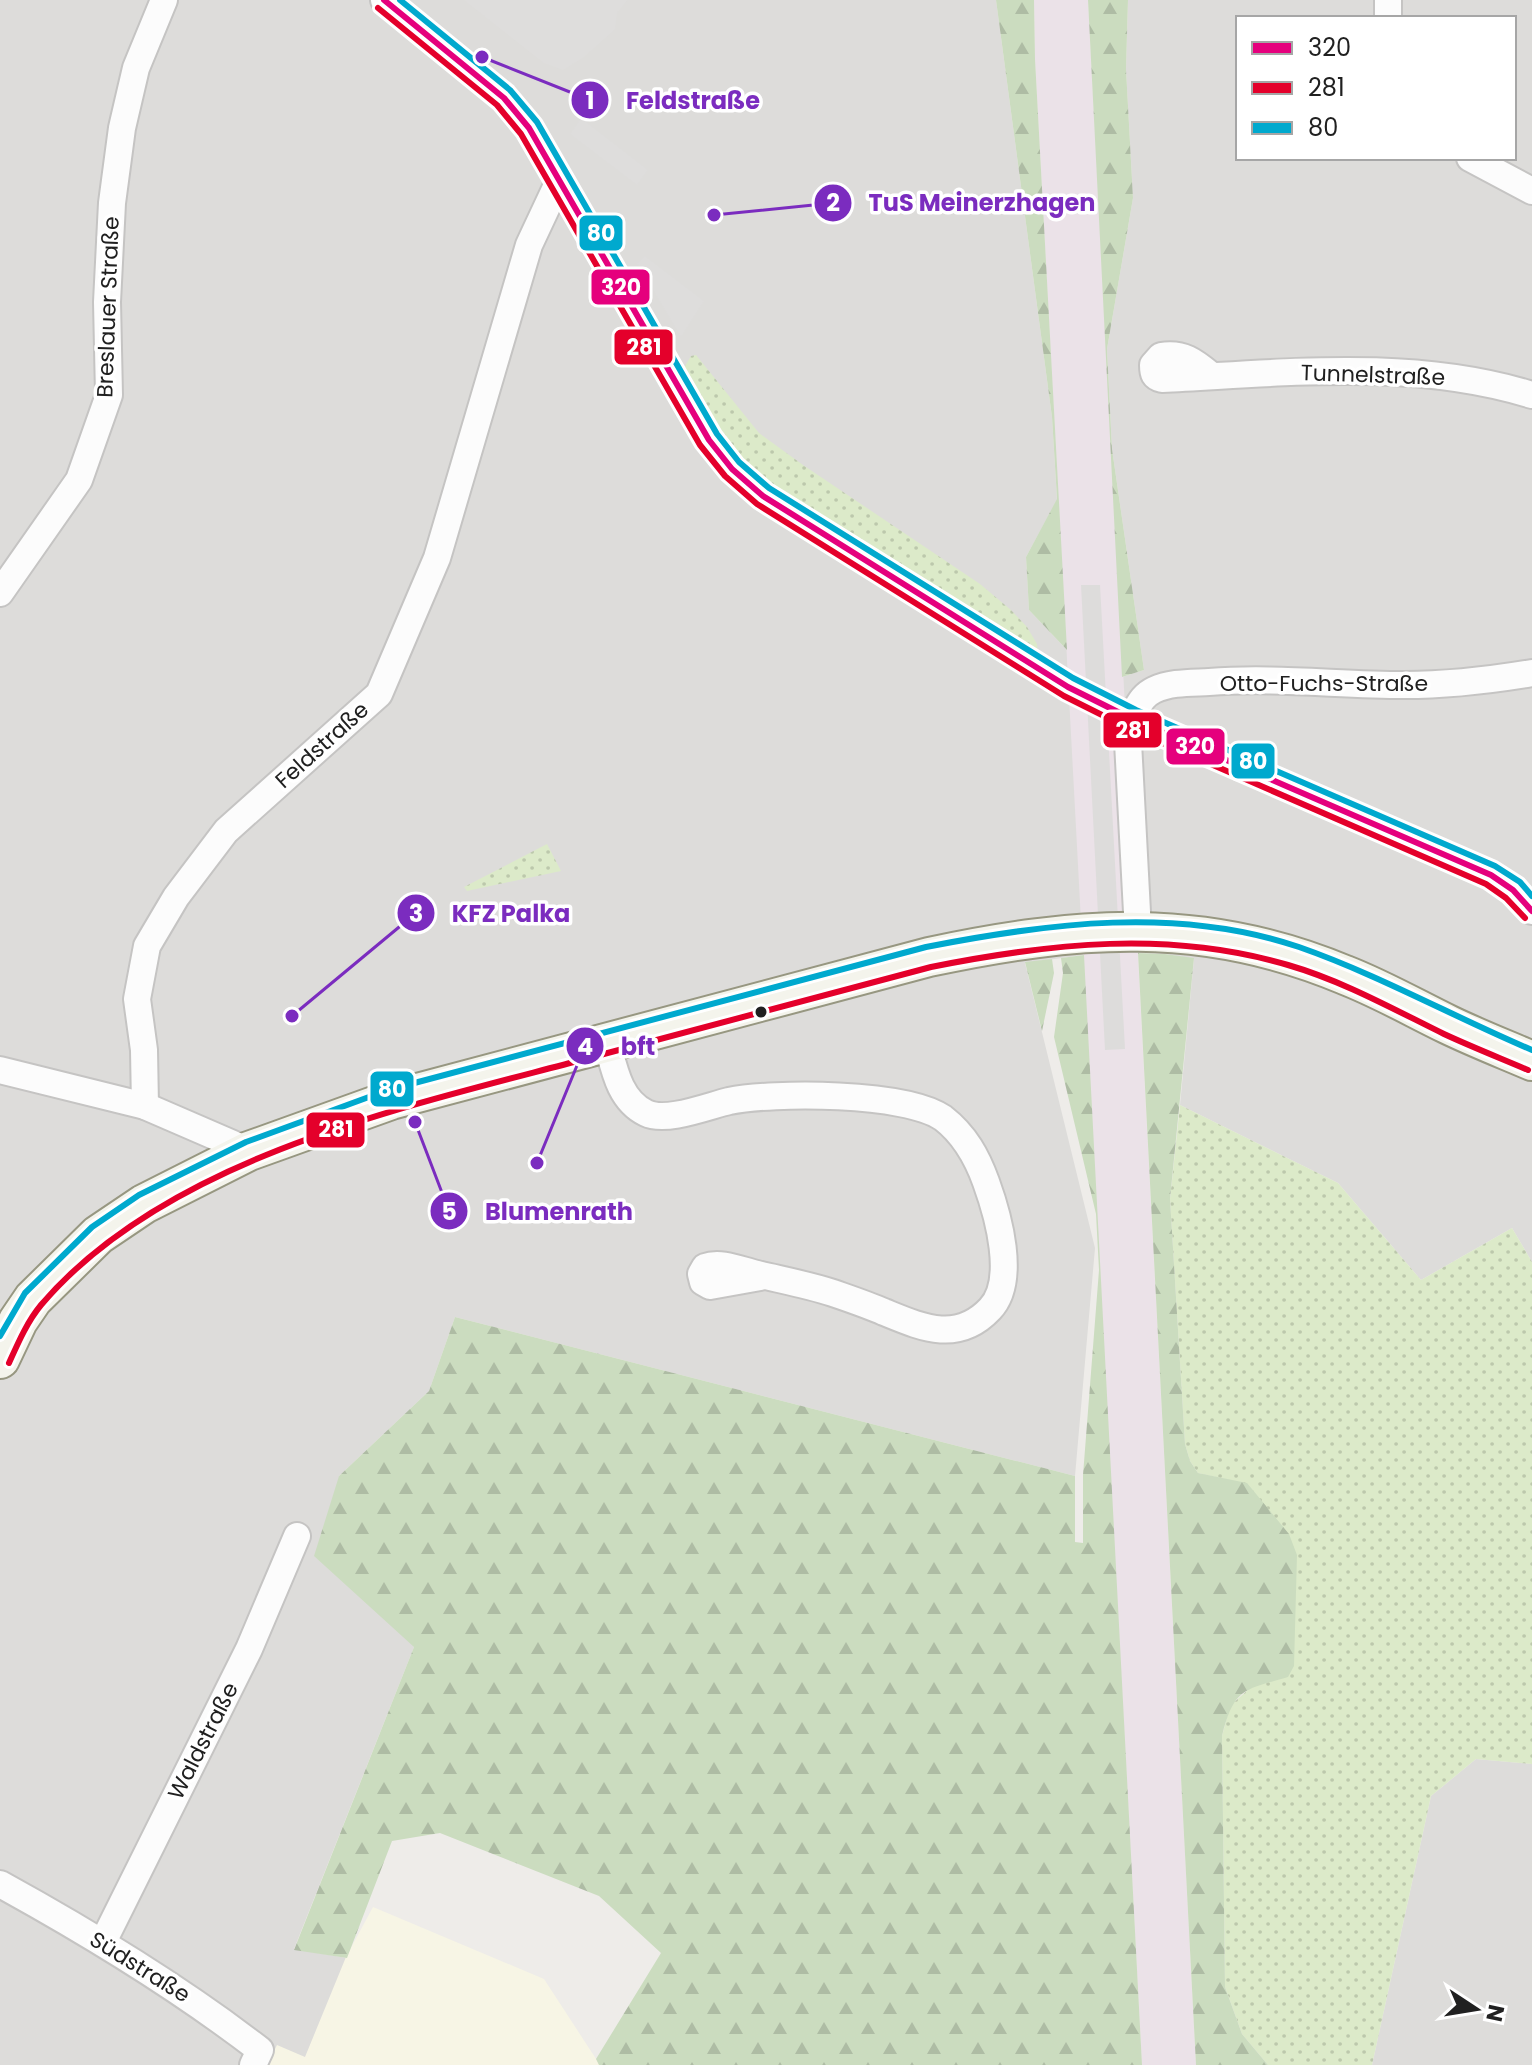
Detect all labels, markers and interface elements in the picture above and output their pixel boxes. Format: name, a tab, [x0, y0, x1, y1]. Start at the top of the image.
legend	[1236, 16, 1516, 160]
text: 320	[1308, 31, 1351, 64]
text: 281	[1308, 71, 1345, 104]
callout: Feldstraße	[570, 76, 776, 124]
text: 1	[585, 84, 595, 117]
text: Feldstraße	[626, 84, 760, 117]
text: 80	[1308, 111, 1338, 144]
callout: TuS Meinerzhagen	[813, 179, 1112, 227]
text: 2	[826, 186, 840, 219]
text: TuS Meinerzhagen	[869, 186, 1095, 219]
line badge: 80	[578, 214, 624, 252]
street label: Breslauer Straße	[89, 216, 127, 398]
text: 80	[587, 218, 615, 249]
line badge: 320	[590, 268, 651, 306]
text: 320	[601, 272, 641, 303]
line badge: 281	[613, 328, 674, 366]
text: 281	[626, 332, 662, 363]
street label: Tunnelstraße	[1300, 357, 1446, 393]
street label: Otto-Fuchs-Straße	[1220, 668, 1428, 699]
street label: Feldstraße	[268, 695, 376, 795]
line badge: 281	[1102, 711, 1163, 749]
text: 281	[1115, 715, 1151, 746]
line badge: 320	[1165, 727, 1226, 766]
text: 320	[1175, 731, 1215, 762]
line badge: 80	[1230, 742, 1276, 780]
text: 80	[1239, 746, 1267, 777]
callout: KFZ Palka	[396, 889, 586, 937]
text: 3	[409, 897, 423, 930]
text: KFZ Palka	[452, 897, 570, 930]
unlabelled marker	[753, 1004, 769, 1020]
callout: bft	[565, 1022, 672, 1070]
text: 4	[577, 1030, 593, 1063]
text: bft	[621, 1030, 655, 1063]
line badge: 80	[369, 1070, 415, 1108]
text: 80	[378, 1074, 406, 1105]
line badge: 281	[305, 1111, 366, 1149]
text: 281	[318, 1114, 354, 1145]
callout: Blumenrath	[429, 1187, 649, 1235]
text: 5	[441, 1195, 457, 1228]
text: Blumenrath	[485, 1195, 633, 1228]
street label: Waldstraße	[160, 1677, 246, 1805]
street label: Südstraße	[84, 1924, 196, 2010]
north arrow	[1436, 1969, 1516, 2049]
text: N	[1478, 2002, 1512, 2024]

